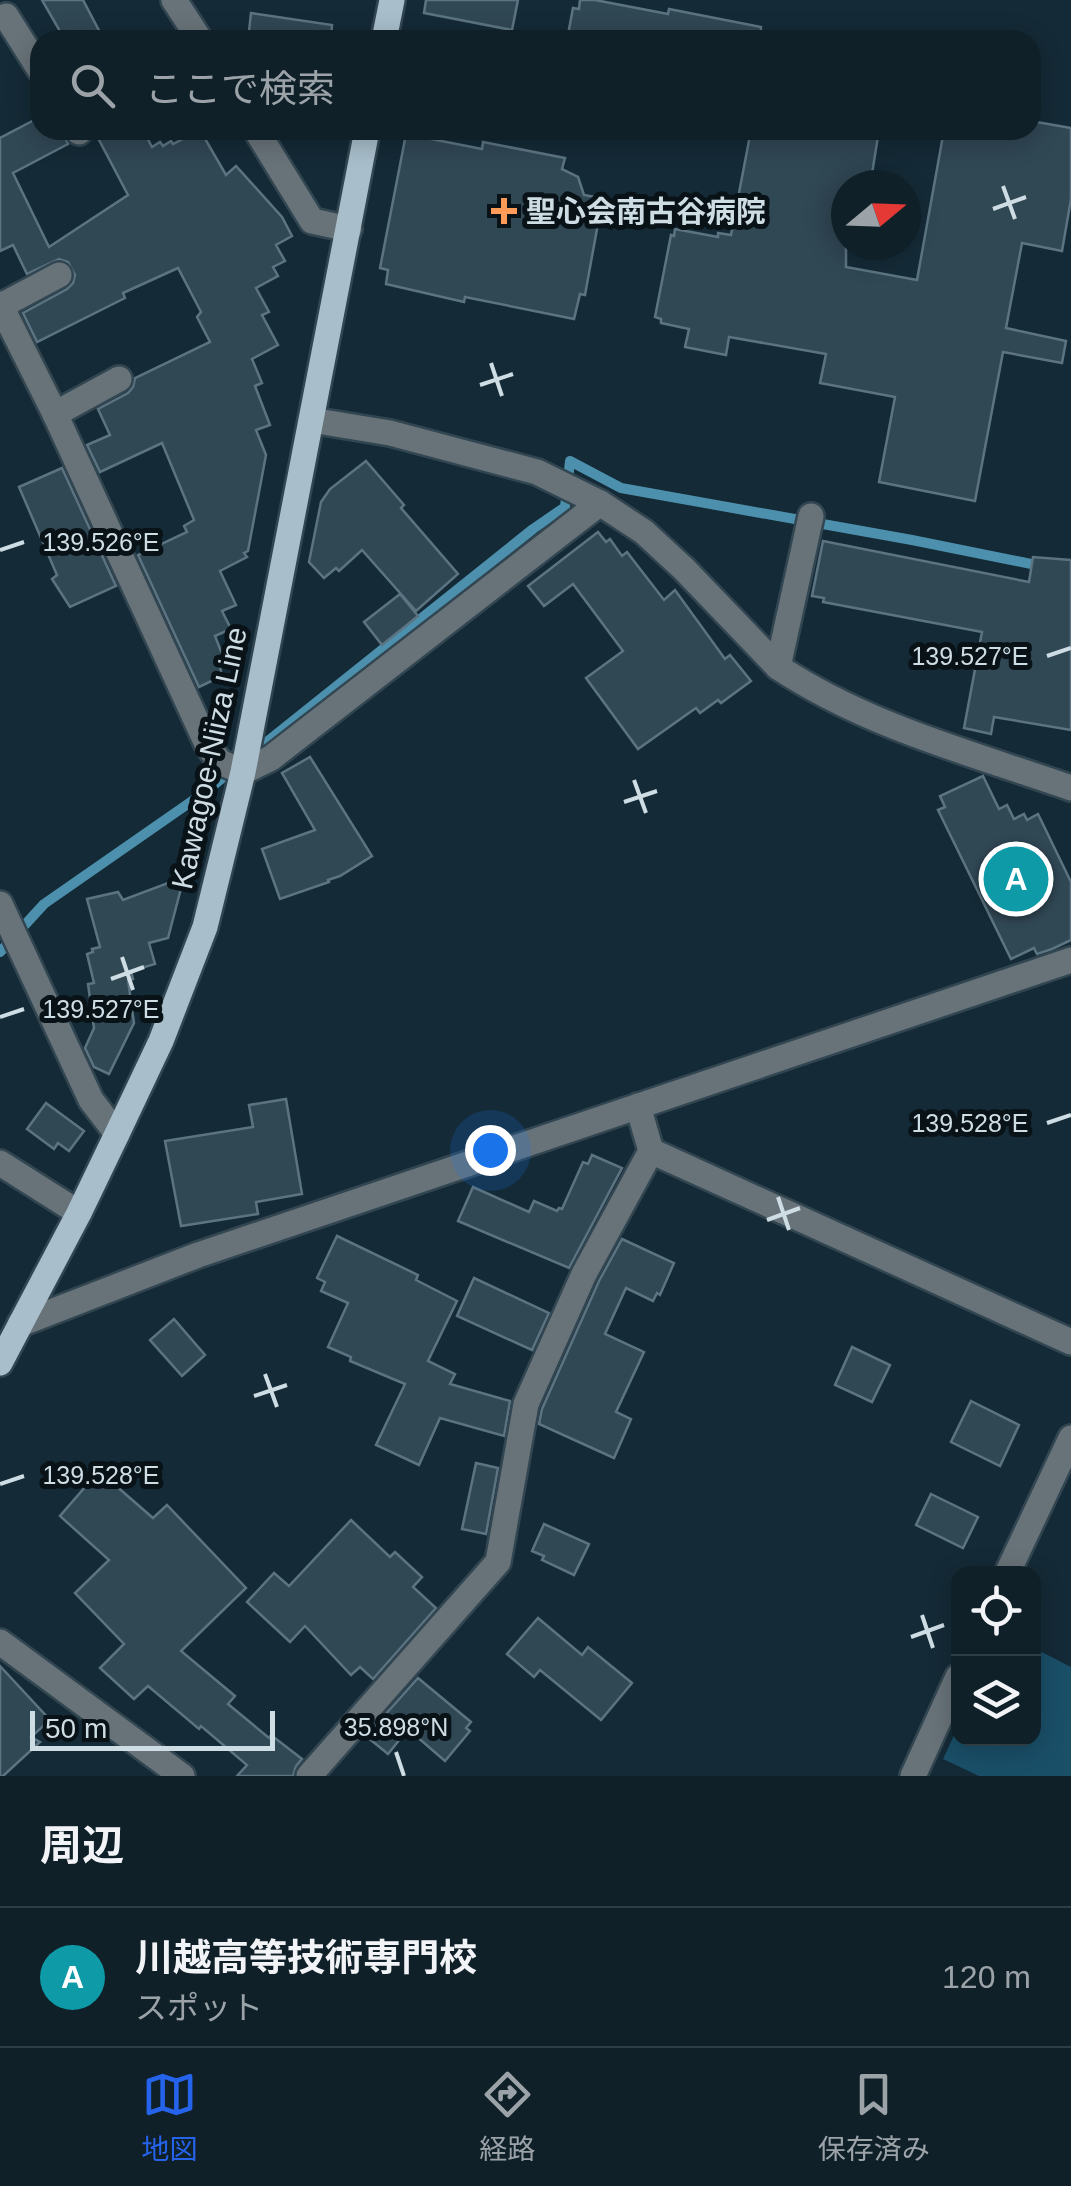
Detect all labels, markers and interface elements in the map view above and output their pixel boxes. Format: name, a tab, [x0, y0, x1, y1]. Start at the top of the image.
search box	[30, 30, 1041, 140]
icon: search	[65, 58, 120, 113]
text: ここで検索	[145, 68, 335, 110]
north arrow	[831, 170, 921, 260]
place label: 聖心会南古谷病院	[526, 195, 766, 228]
marker: 聖心会南古谷病院	[491, 198, 517, 224]
text: 139.526°E	[42, 528, 160, 556]
street label: Kawagoe-Niiza Line	[165, 624, 253, 892]
text: 139.527°E	[911, 642, 1029, 670]
pin: A	[984, 842, 1048, 916]
text: 139.527°E	[42, 995, 160, 1023]
text: 139.528°E	[911, 1109, 1029, 1137]
your location	[465, 1125, 516, 1176]
text: 139.528°E	[42, 1461, 160, 1489]
map controls	[951, 1566, 1041, 1746]
button: locate	[951, 1566, 1041, 1656]
button: layers	[951, 1656, 1041, 1746]
scale bar	[30, 1706, 275, 1750]
text: 50 m	[45, 1713, 107, 1744]
text: 35.898°N	[344, 1713, 448, 1741]
text: 周辺	[40, 1822, 124, 1869]
text: 川越高等技術専門校	[135, 1937, 477, 1979]
text: A	[61, 1959, 84, 1995]
text: 120 m	[942, 1959, 1031, 1995]
text: スポット	[135, 1990, 263, 2026]
tab: 地図	[141, 2067, 197, 2167]
tab: 経路	[479, 2067, 536, 2167]
tab: 保存済み	[818, 2067, 930, 2167]

